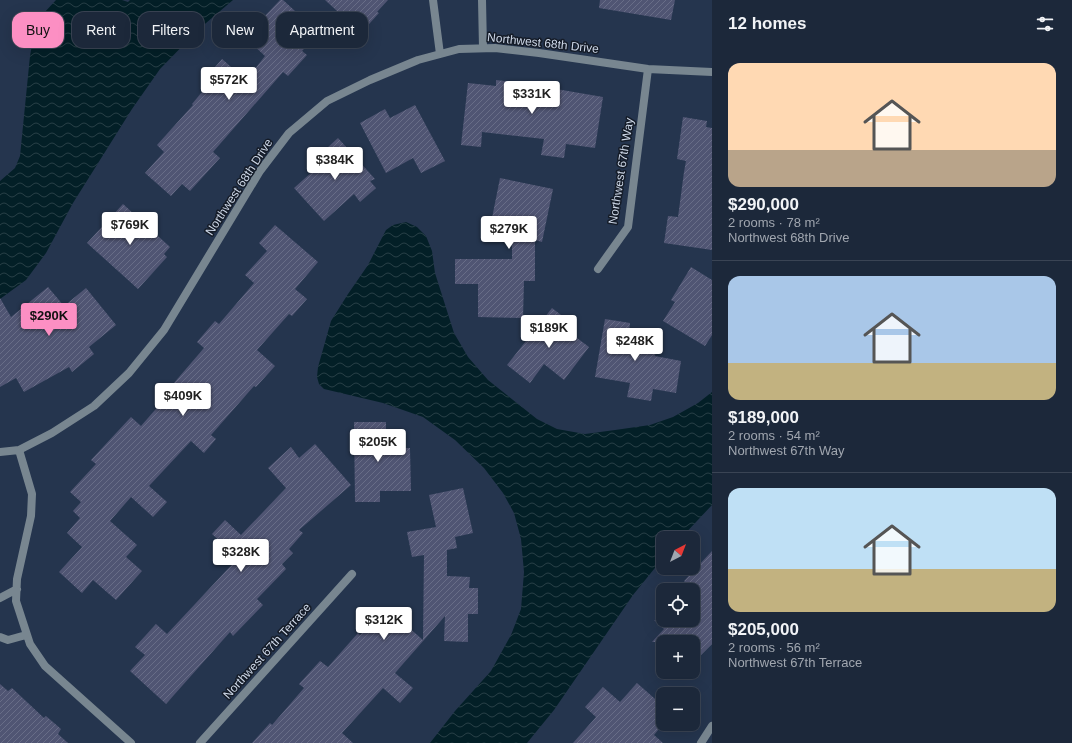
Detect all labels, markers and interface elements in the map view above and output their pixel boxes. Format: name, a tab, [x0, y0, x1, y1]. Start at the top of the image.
chip: Buy	[12, 12, 64, 48]
chip: Rent	[72, 12, 130, 48]
chip: Filters	[138, 12, 204, 48]
chip: New	[212, 12, 268, 48]
chip: Apartment	[276, 12, 368, 48]
icon: filters	[1034, 13, 1056, 35]
text: 12 homes	[728, 14, 806, 33]
street label: Northwest 68th Drive	[487, 30, 600, 56]
pin: $572K	[201, 67, 257, 101]
text: $572K	[210, 72, 248, 87]
pin: $331K	[504, 81, 560, 115]
text: $331K	[513, 86, 551, 101]
icon: home	[856, 89, 928, 161]
street label: Northwest 67th Way	[606, 117, 636, 225]
street label: Northwest 68th Drive	[203, 136, 276, 238]
pin: $384K	[307, 147, 363, 181]
text: $384K	[316, 152, 354, 167]
text: $290,000	[728, 195, 799, 214]
pin: $769K	[102, 212, 158, 246]
text: 2 rooms · 78 m²	[728, 215, 820, 230]
pin: $279K	[481, 216, 537, 250]
text: $769K	[111, 217, 149, 232]
text: $279K	[490, 221, 528, 236]
text: Northwest 68th Drive	[728, 230, 849, 245]
icon: home	[856, 302, 928, 374]
pin: $290K	[21, 303, 77, 337]
text: $290K	[30, 308, 68, 323]
pin: $189K	[521, 315, 577, 349]
text: $189K	[530, 320, 568, 335]
pin: $248K	[607, 328, 663, 362]
text: $248K	[616, 333, 654, 348]
pin: $409K	[155, 383, 211, 417]
text: $409K	[164, 388, 202, 403]
text: $189,000	[728, 408, 799, 427]
text: 2 rooms · 54 m²	[728, 428, 820, 443]
pin: $205K	[350, 429, 406, 463]
text: $205K	[359, 434, 397, 449]
text: Northwest 67th Way	[728, 443, 845, 458]
icon: home	[856, 514, 928, 586]
north arrow	[656, 531, 700, 575]
map controls	[656, 531, 700, 731]
pin: $328K	[213, 539, 269, 573]
text: $328K	[222, 544, 260, 559]
button: locate	[656, 583, 700, 627]
street label: Northwest 67th Terrace	[220, 600, 314, 702]
pin: $312K	[356, 607, 412, 641]
text: $312K	[365, 612, 403, 627]
text: $205,000	[728, 620, 799, 639]
button: +	[656, 635, 700, 679]
text: 2 rooms · 56 m²	[728, 640, 820, 655]
text: Northwest 67th Terrace	[728, 655, 862, 670]
button: −	[656, 687, 700, 731]

